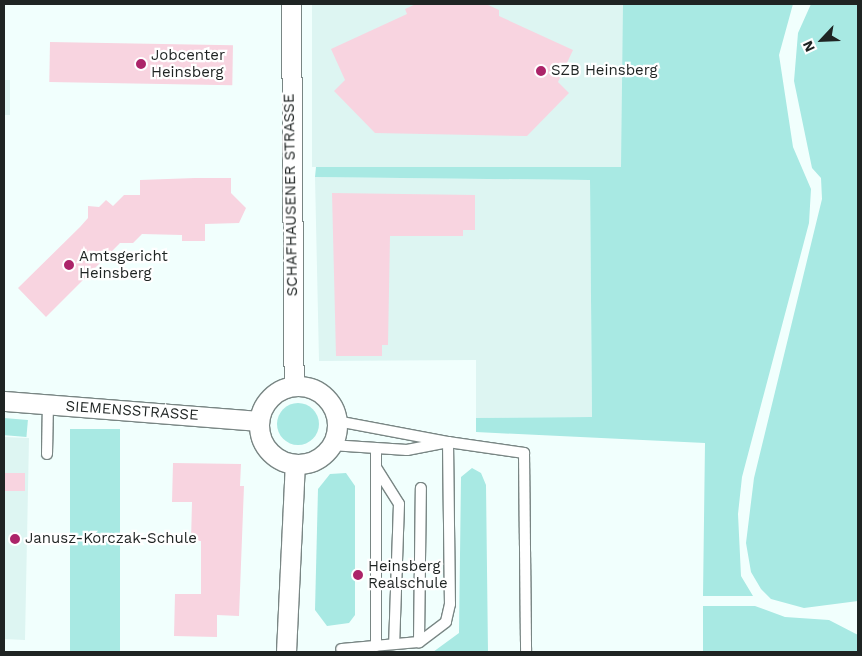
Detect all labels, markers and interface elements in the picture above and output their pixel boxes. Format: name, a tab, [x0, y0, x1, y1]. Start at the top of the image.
north arrow	[797, 15, 847, 65]
text: N	[799, 38, 818, 54]
place label: Jobcenter Heinsberg	[151, 46, 225, 81]
marker: Jobcenter Heinsberg	[135, 58, 147, 70]
place label: SZB Heinsberg	[551, 62, 657, 80]
marker: SZB Heinsberg	[535, 65, 547, 77]
street label: SCHAFHAUSENER STRASSE	[280, 93, 302, 297]
place label: Amtsgericht Heinsberg	[79, 247, 168, 282]
marker: Amtsgericht Heinsberg	[63, 259, 75, 271]
street label: SIEMENSSTRASSE	[65, 397, 199, 425]
place label: Janusz-Korczak-Schule	[25, 530, 197, 548]
marker: Janusz-Korczak-Schule	[9, 533, 21, 545]
place label: Heinsberg Realschule	[368, 557, 448, 592]
marker: Heinsberg Realschule	[352, 569, 364, 581]

